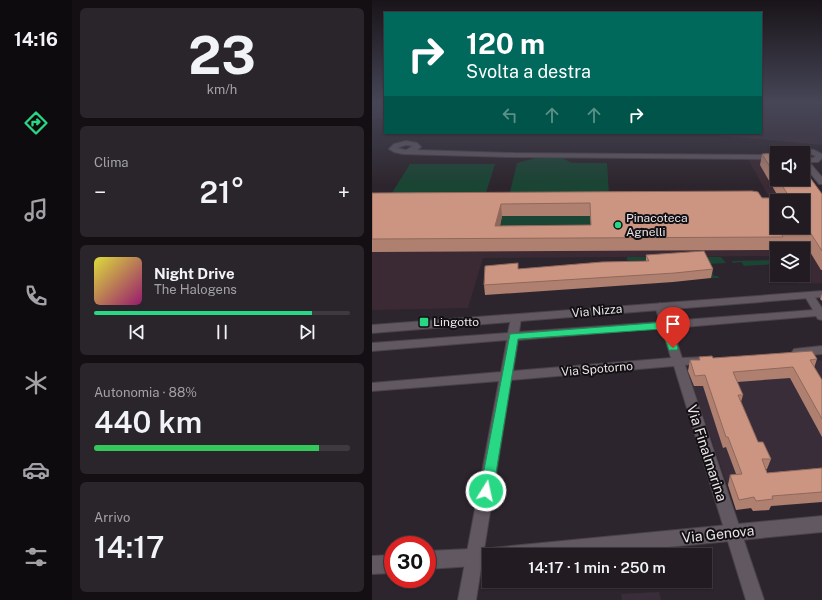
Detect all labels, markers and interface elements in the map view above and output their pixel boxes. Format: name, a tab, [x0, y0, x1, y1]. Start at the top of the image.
text: 23	[188, 25, 256, 86]
text: 120 m	[466, 27, 545, 60]
icon: right	[400, 28, 452, 80]
text: 14:16	[14, 29, 58, 50]
text: Svolta a destra	[466, 61, 591, 82]
text: km/h	[207, 82, 237, 97]
icon: left	[499, 104, 521, 126]
icon: ahead	[541, 104, 563, 126]
icon: ahead	[583, 104, 605, 126]
icon: right	[625, 104, 647, 126]
icon: directions	[22, 109, 50, 137]
map controls	[770, 146, 810, 282]
button: sound	[770, 146, 810, 186]
text: Clima	[94, 155, 129, 170]
text: 21°	[199, 174, 245, 210]
text: −	[94, 179, 106, 205]
text: +	[338, 179, 350, 205]
button: search	[770, 194, 810, 234]
icon: music	[22, 196, 50, 224]
place label: Pinacoteca Agnelli	[626, 211, 688, 239]
marker: Pinacoteca Agnelli	[613, 220, 623, 230]
button: layers	[770, 242, 810, 282]
text: Night Drive	[154, 265, 235, 282]
icon: phone	[22, 282, 50, 310]
text: The Halogens	[154, 282, 237, 297]
street label: Via Nizza	[571, 302, 623, 320]
pin	[656, 307, 690, 348]
icon: arrive	[662, 313, 684, 335]
place label: Lingotto	[433, 315, 479, 329]
marker: Lingotto	[418, 316, 430, 328]
icon: previous	[126, 321, 148, 343]
icon: pause	[211, 321, 233, 343]
icon: next	[296, 321, 318, 343]
street label: Via Spotorno	[561, 359, 634, 379]
icon: climate	[22, 369, 50, 397]
text: Autonomia · 88%	[94, 385, 197, 400]
street label: Via Finalmarina	[684, 403, 730, 503]
text: 440 km	[94, 404, 202, 440]
icon: car	[22, 456, 50, 484]
position arrow	[465, 470, 507, 512]
text: Arrivo	[94, 510, 130, 525]
street label: Via Genova	[681, 522, 755, 546]
text: 14:17	[94, 529, 164, 565]
speed limit sign: 30	[384, 536, 436, 588]
icon: filters	[22, 543, 50, 571]
text: 14:17 · 1 min · 250 m	[528, 559, 666, 576]

